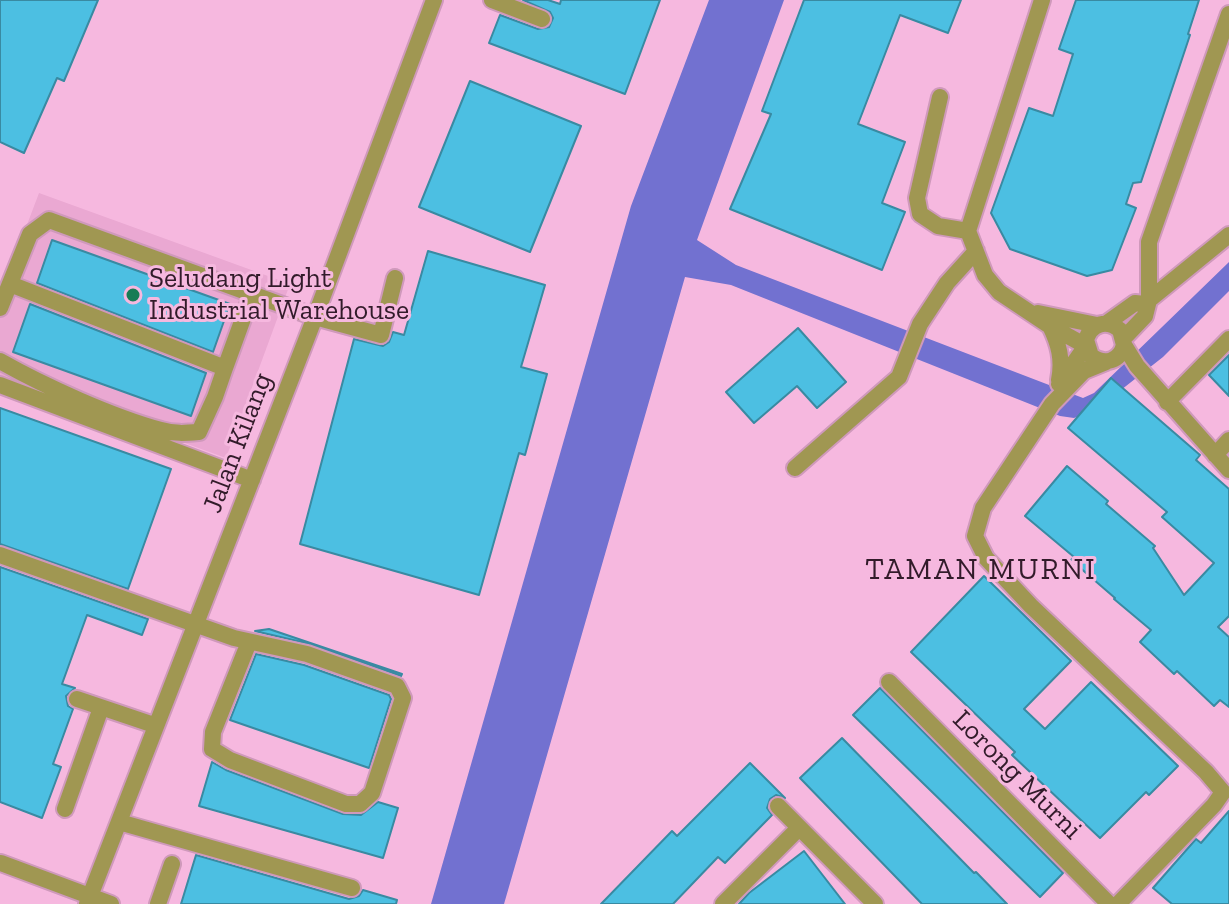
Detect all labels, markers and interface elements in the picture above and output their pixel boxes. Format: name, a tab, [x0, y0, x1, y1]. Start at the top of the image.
place label: Seludang Light Industrial Warehouse	[149, 262, 409, 328]
marker: Seludang Light Industrial Warehouse	[124, 286, 142, 304]
street label: Jalan Kilang	[196, 368, 280, 518]
district label: TAMAN MURNI	[865, 552, 1097, 588]
street label: Lorong Murni	[945, 703, 1089, 847]

